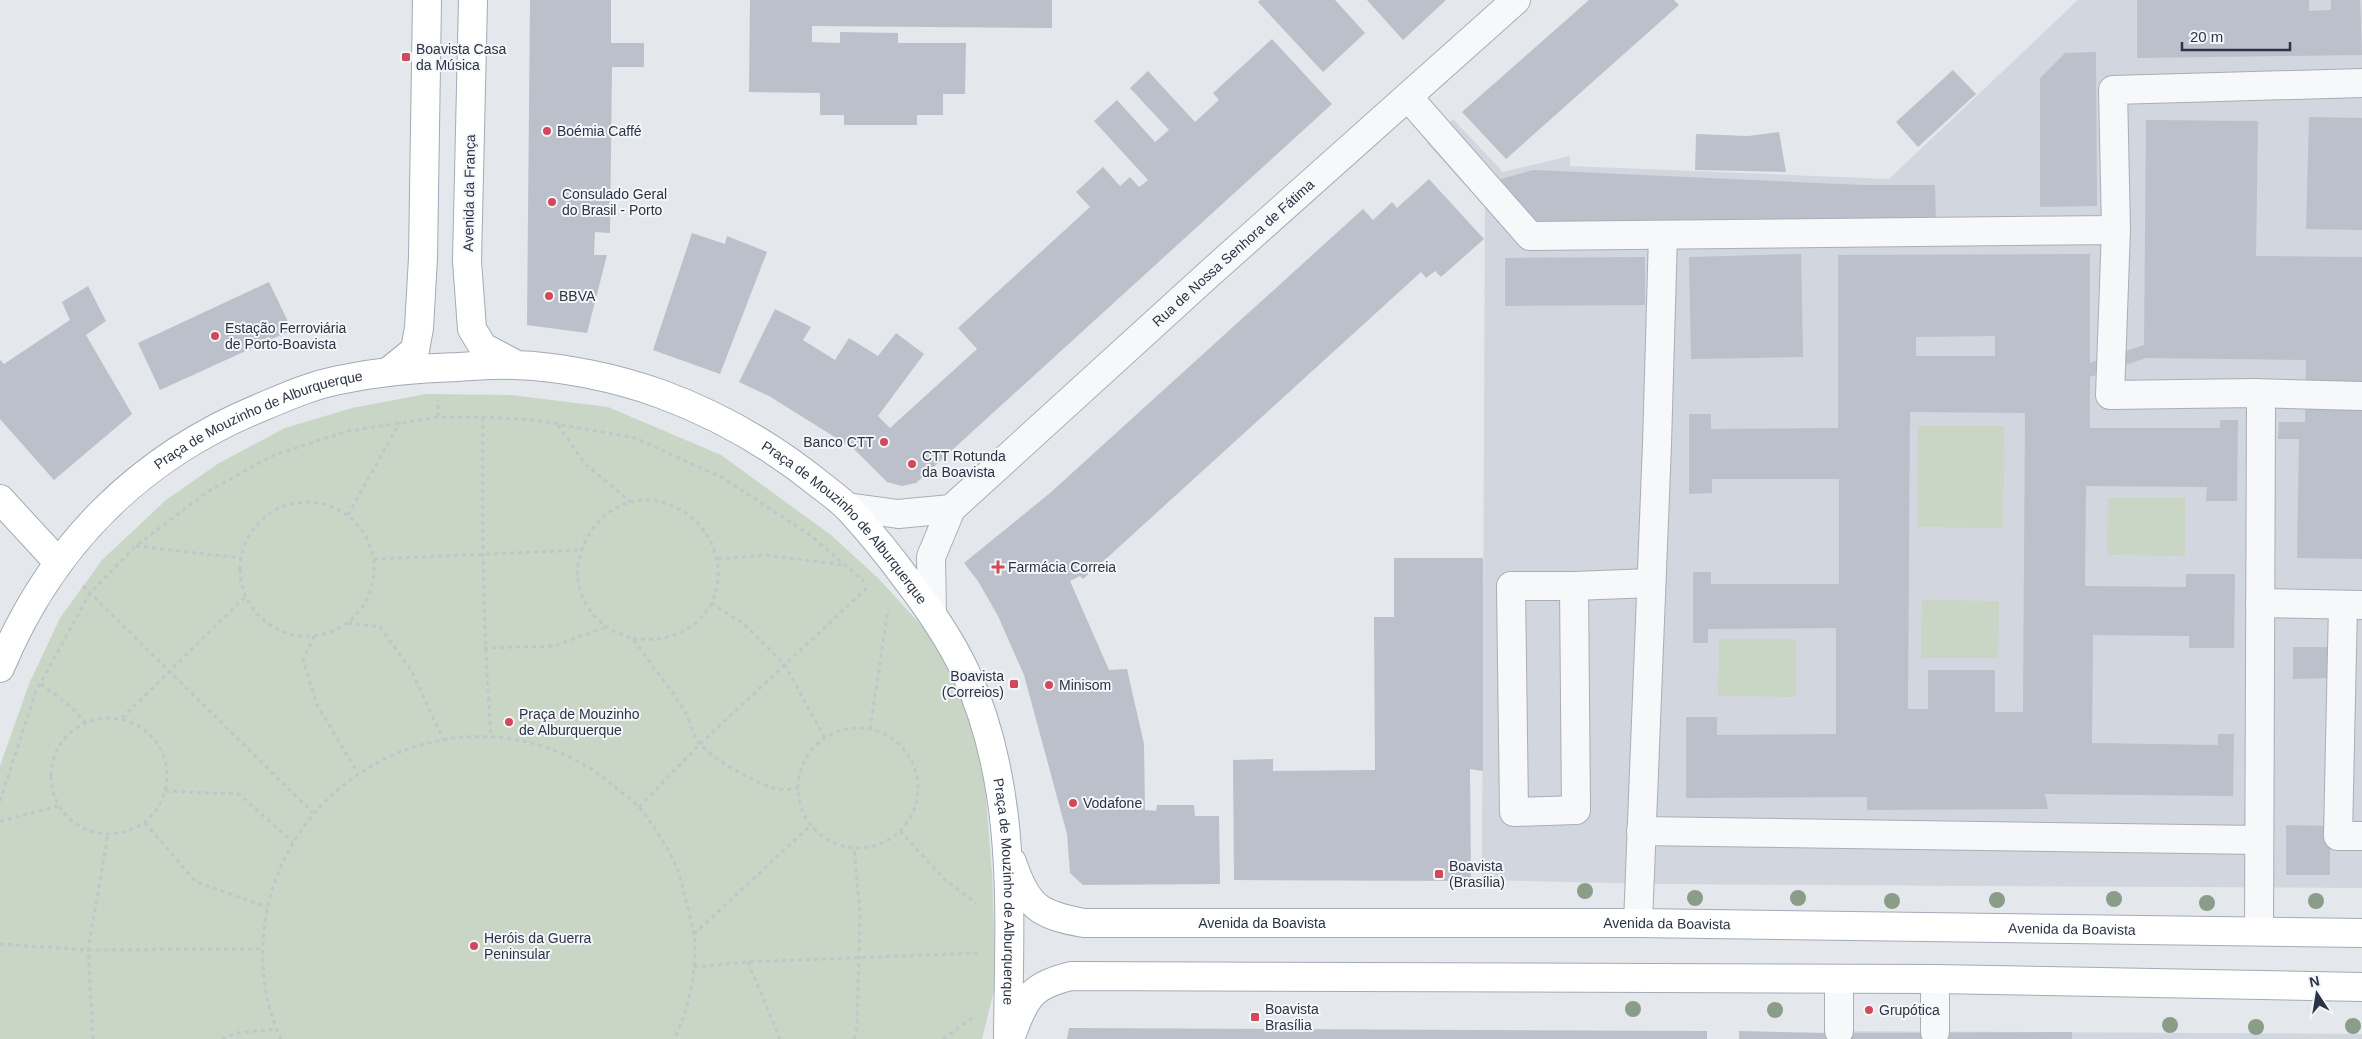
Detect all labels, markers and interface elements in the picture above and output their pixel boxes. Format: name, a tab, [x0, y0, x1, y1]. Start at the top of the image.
scale bar	[2182, 20, 2290, 52]
text: 20 m	[2190, 28, 2223, 45]
place label: Boavista Casa da Música	[416, 41, 506, 73]
marker: Boavista Casa da Música	[400, 51, 412, 63]
place label: Boémia Caffé	[557, 123, 642, 139]
marker: Boémia Caffé	[541, 125, 553, 137]
street label: Avenida da França	[460, 134, 478, 252]
street label: Rua de Nossa Senhora de Fátima	[1149, 176, 1317, 330]
place label: Consulado Geral do Brasil - Porto	[562, 186, 667, 218]
marker: Consulado Geral do Brasil - Porto	[546, 196, 558, 208]
place label: BBVA	[559, 288, 596, 304]
marker: BBVA	[543, 290, 555, 302]
place label: Estação Ferroviária de Porto-Boavista	[225, 320, 347, 352]
marker: Estação Ferroviária de Porto-Boavista	[209, 330, 221, 342]
street label: Praça de Mouzinho de Alburquerque	[151, 368, 364, 472]
place label: Banco CTT	[803, 434, 874, 450]
marker: Banco CTT	[878, 436, 890, 448]
street label: Praça de Mouzinho de Alburquerque	[759, 437, 931, 607]
place label: CTT Rotunda da Boavista	[922, 448, 1006, 480]
marker: CTT Rotunda da Boavista	[906, 458, 918, 470]
place label: Farmácia Correia	[1008, 559, 1116, 575]
marker: Farmácia Correia	[992, 561, 1004, 573]
place label: Boavista (Correios)	[942, 668, 1004, 700]
place label: Minisom	[1059, 677, 1111, 693]
marker: Boavista (Correios)	[1008, 678, 1020, 690]
marker: Minisom	[1043, 679, 1055, 691]
place label: Praça de Mouzinho de Alburquerque	[519, 706, 640, 738]
marker: Praça de Mouzinho de Alburquerque	[503, 716, 515, 728]
street label: Praça de Mouzinho de Alburquerque	[990, 777, 1017, 1005]
place label: Vodafone	[1083, 795, 1142, 811]
marker: Vodafone	[1067, 797, 1079, 809]
place label: Boavista (Brasília)	[1449, 858, 1505, 890]
marker: Boavista (Brasília)	[1433, 868, 1445, 880]
street label: Avenida da Boavista	[1198, 915, 1326, 931]
street label: Avenida da Boavista	[1603, 915, 1731, 932]
street label: Avenida da Boavista	[2008, 920, 2136, 938]
place label: Heróis da Guerra Peninsular	[484, 930, 592, 962]
marker: Heróis da Guerra Peninsular	[468, 940, 480, 952]
north arrow	[2292, 969, 2342, 1019]
text: N	[2308, 972, 2321, 990]
place label: Boavista Brasília	[1265, 1001, 1319, 1033]
place label: Grupótica	[1879, 1002, 1940, 1018]
marker: Grupótica	[1863, 1004, 1875, 1016]
marker: Boavista Brasília	[1249, 1011, 1261, 1023]

